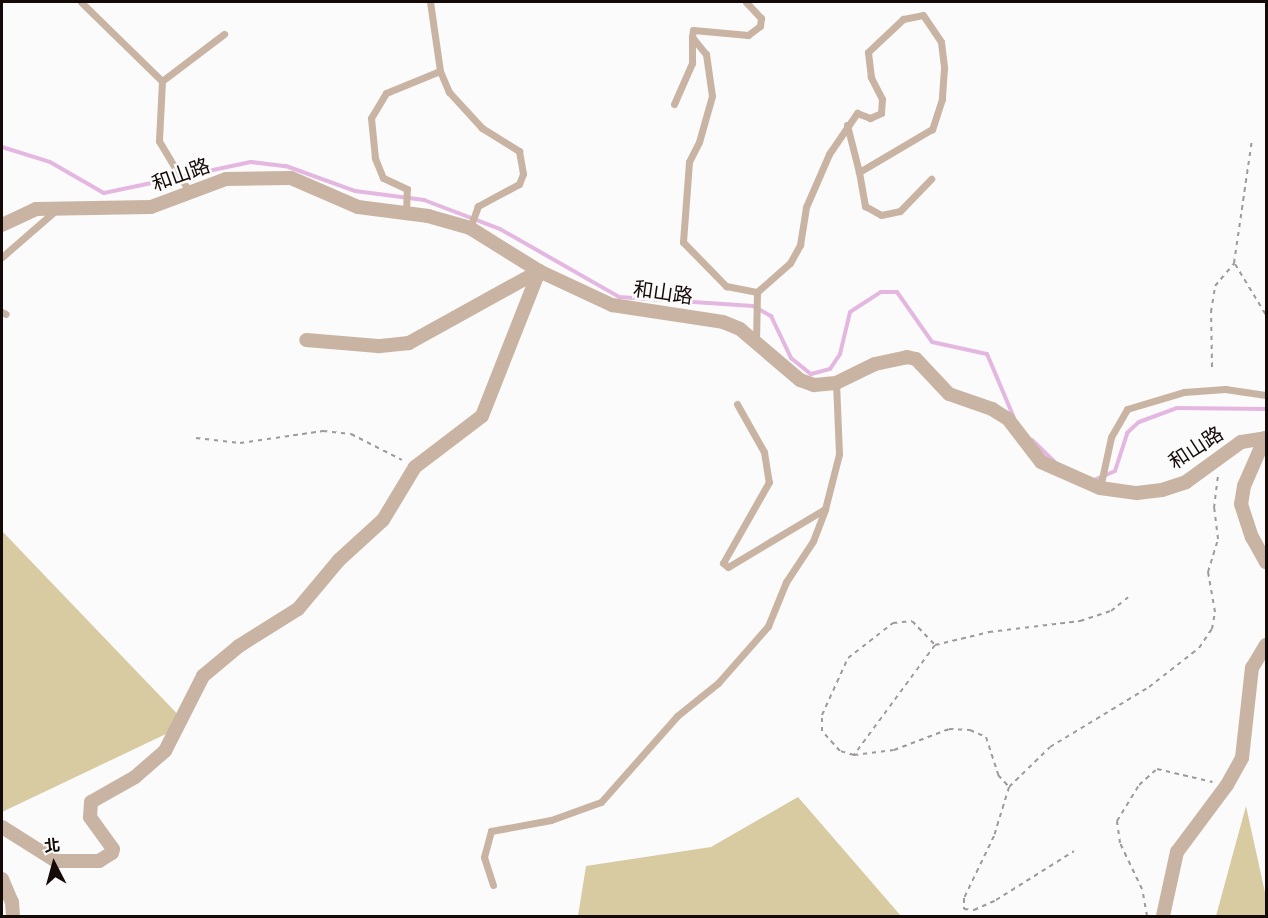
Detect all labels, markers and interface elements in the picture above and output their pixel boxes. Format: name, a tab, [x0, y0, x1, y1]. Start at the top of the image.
street label: 和山路	[149, 153, 213, 197]
street label: 和山路	[632, 277, 694, 309]
street label: 和山路	[1164, 422, 1228, 474]
north arrow	[24, 834, 84, 894]
text: 北	[43, 835, 61, 856]

